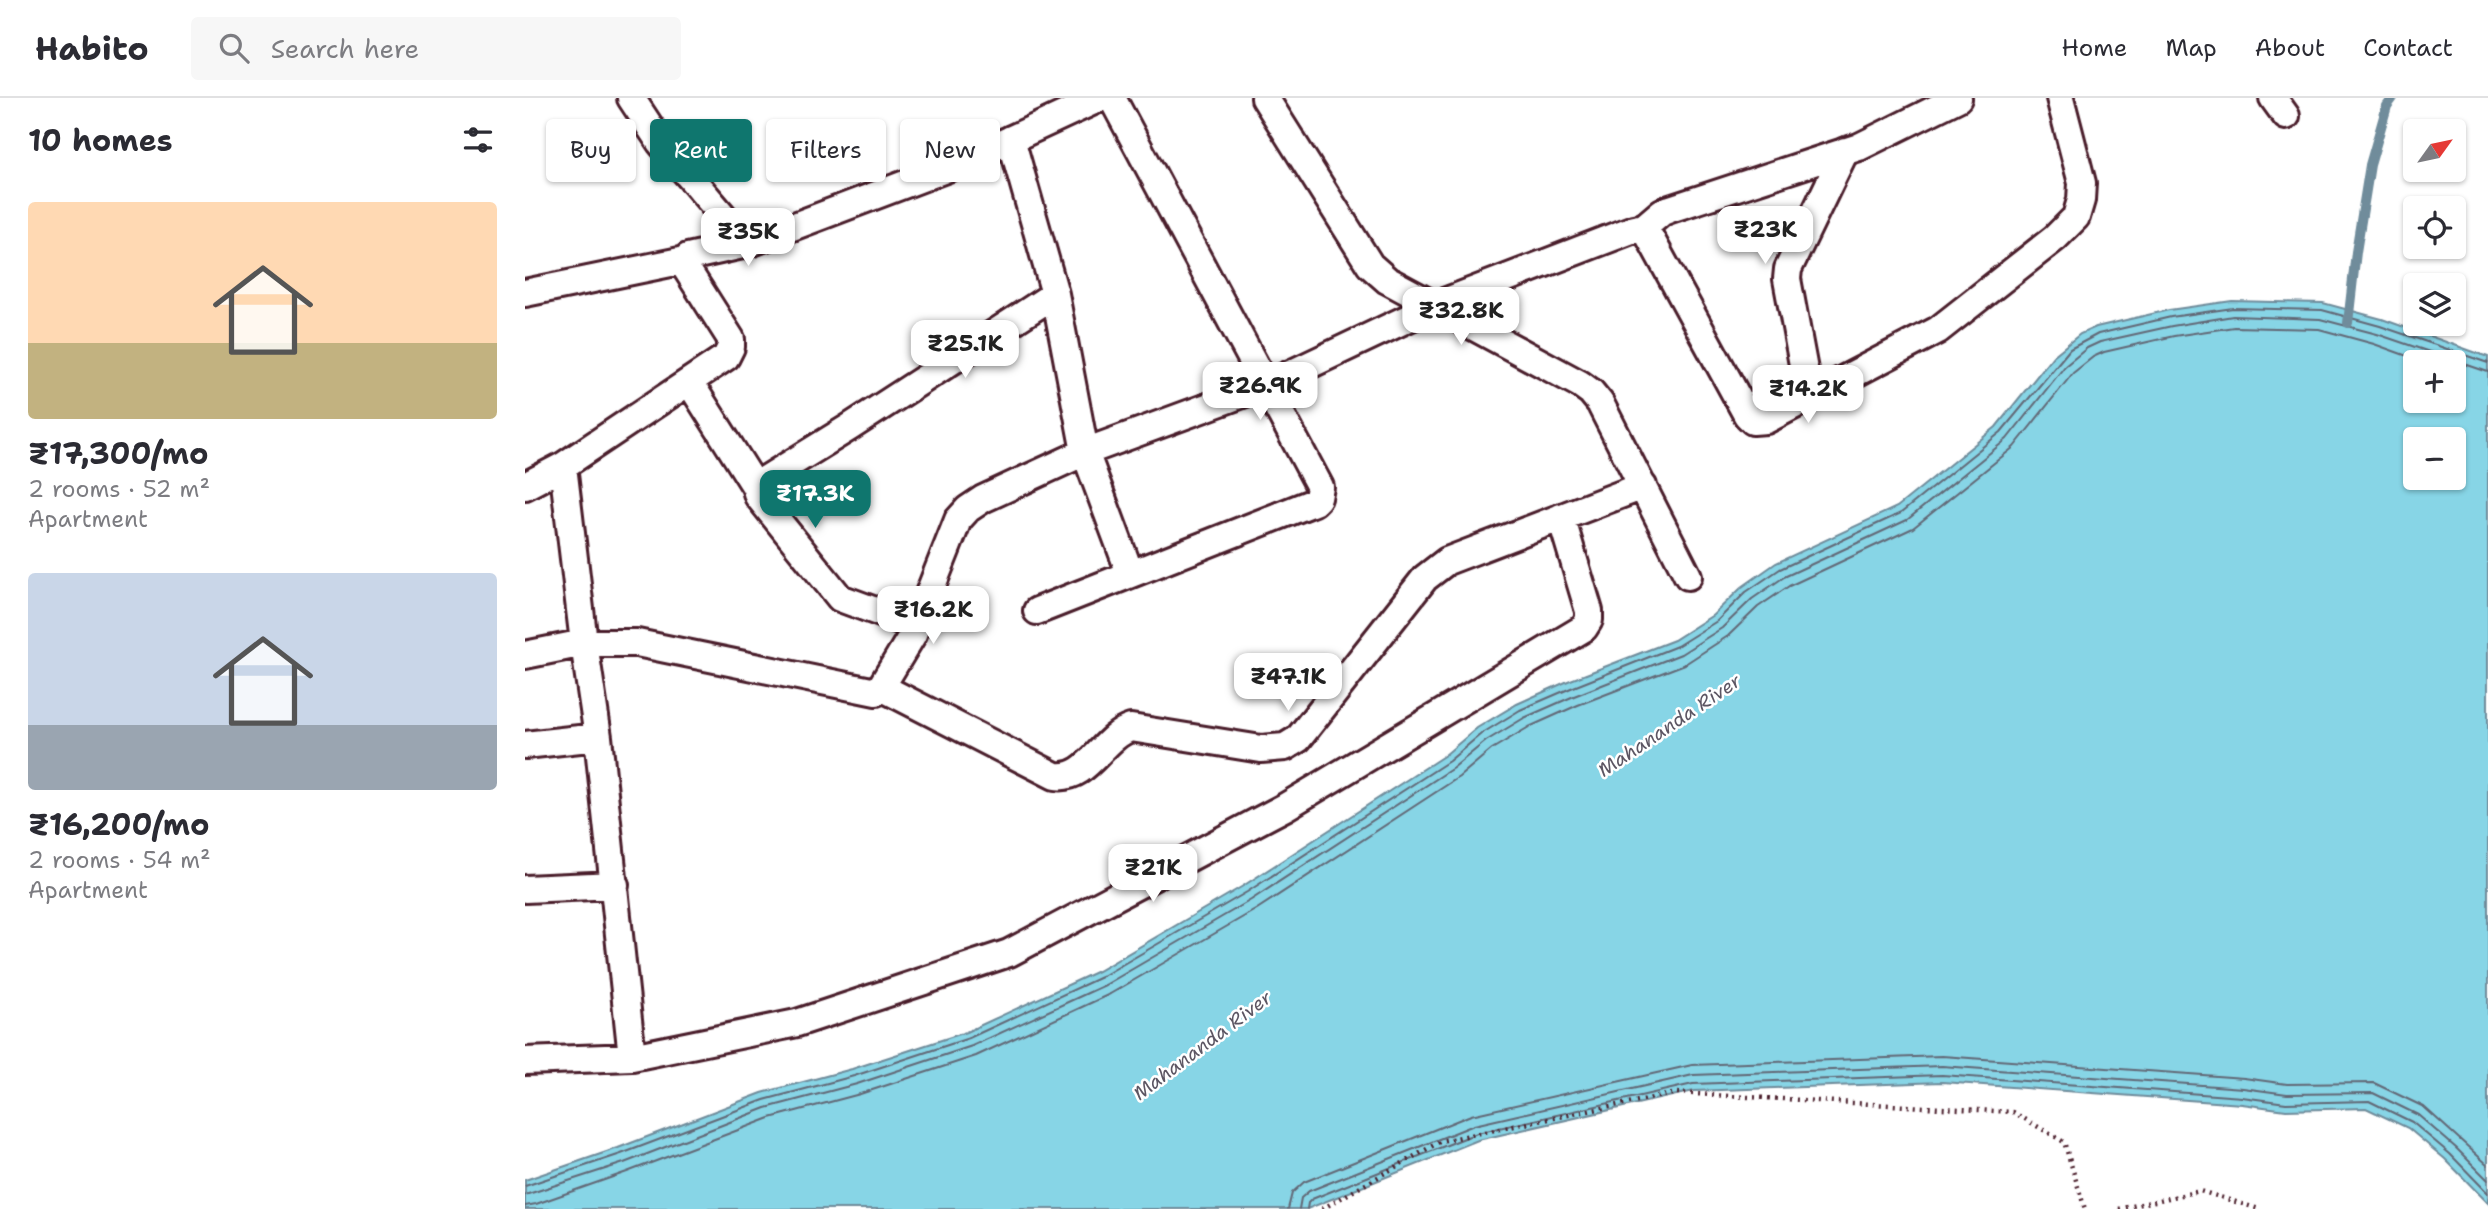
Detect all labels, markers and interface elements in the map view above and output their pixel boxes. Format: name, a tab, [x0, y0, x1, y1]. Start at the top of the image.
search box	[191, 17, 681, 80]
text: Habito	[35, 26, 149, 71]
icon: search	[215, 29, 253, 67]
text: Search here	[271, 31, 419, 66]
text: Home	[2061, 32, 2127, 64]
text: Map	[2165, 32, 2217, 64]
text: About	[2255, 32, 2325, 64]
text: Contact	[2363, 32, 2453, 64]
chip: Buy	[546, 119, 636, 182]
chip: Rent	[650, 119, 752, 182]
chip: Filters	[766, 119, 886, 182]
chip: New	[900, 119, 1000, 182]
north arrow	[2403, 119, 2466, 182]
map controls	[2403, 119, 2466, 490]
text: 10 homes	[28, 120, 173, 161]
icon: filters	[459, 121, 497, 159]
button: locate	[2403, 196, 2466, 259]
pin: ₹23K	[1724, 206, 1806, 266]
pin: ₹35K	[707, 208, 789, 268]
text: ₹23K	[1733, 214, 1797, 244]
text: ₹35K	[717, 216, 779, 246]
icon: home	[200, 247, 326, 373]
button: layers	[2403, 273, 2466, 336]
pin: ₹32.8K	[1404, 288, 1518, 347]
text: ₹32.8K	[1418, 295, 1504, 325]
pin: ₹25.1K	[908, 320, 1022, 380]
text: ₹25.1K	[927, 328, 1003, 358]
button: +	[2403, 350, 2466, 413]
pin: ₹26.9K	[1203, 362, 1317, 422]
pin: ₹14.2K	[1751, 366, 1865, 425]
text: ₹26.9K	[1219, 370, 1301, 400]
text: ₹14.2K	[1768, 373, 1848, 403]
button: −	[2403, 427, 2466, 490]
text: ₹17,300/mo	[28, 433, 208, 474]
pin: ₹17.3K	[758, 470, 872, 530]
text: 2 rooms · 52 m²	[28, 474, 210, 504]
text: ₹17.3K	[776, 478, 854, 508]
text: Apartment	[28, 504, 148, 534]
pin: ₹16.2K	[876, 587, 990, 646]
text: ₹16.2K	[893, 594, 973, 624]
icon: home	[200, 618, 326, 744]
pin: ₹47.1K	[1231, 654, 1345, 713]
text: ₹47.1K	[1250, 661, 1326, 691]
water label: Mahananda River	[1593, 668, 1746, 783]
text: ₹16,200/mo	[28, 804, 209, 845]
pin: ₹21K	[1112, 844, 1194, 904]
text: 2 rooms · 54 m²	[28, 845, 211, 875]
text: ₹21K	[1124, 852, 1182, 882]
text: Apartment	[28, 875, 148, 905]
water label: Mahananda River	[1128, 985, 1277, 1106]

